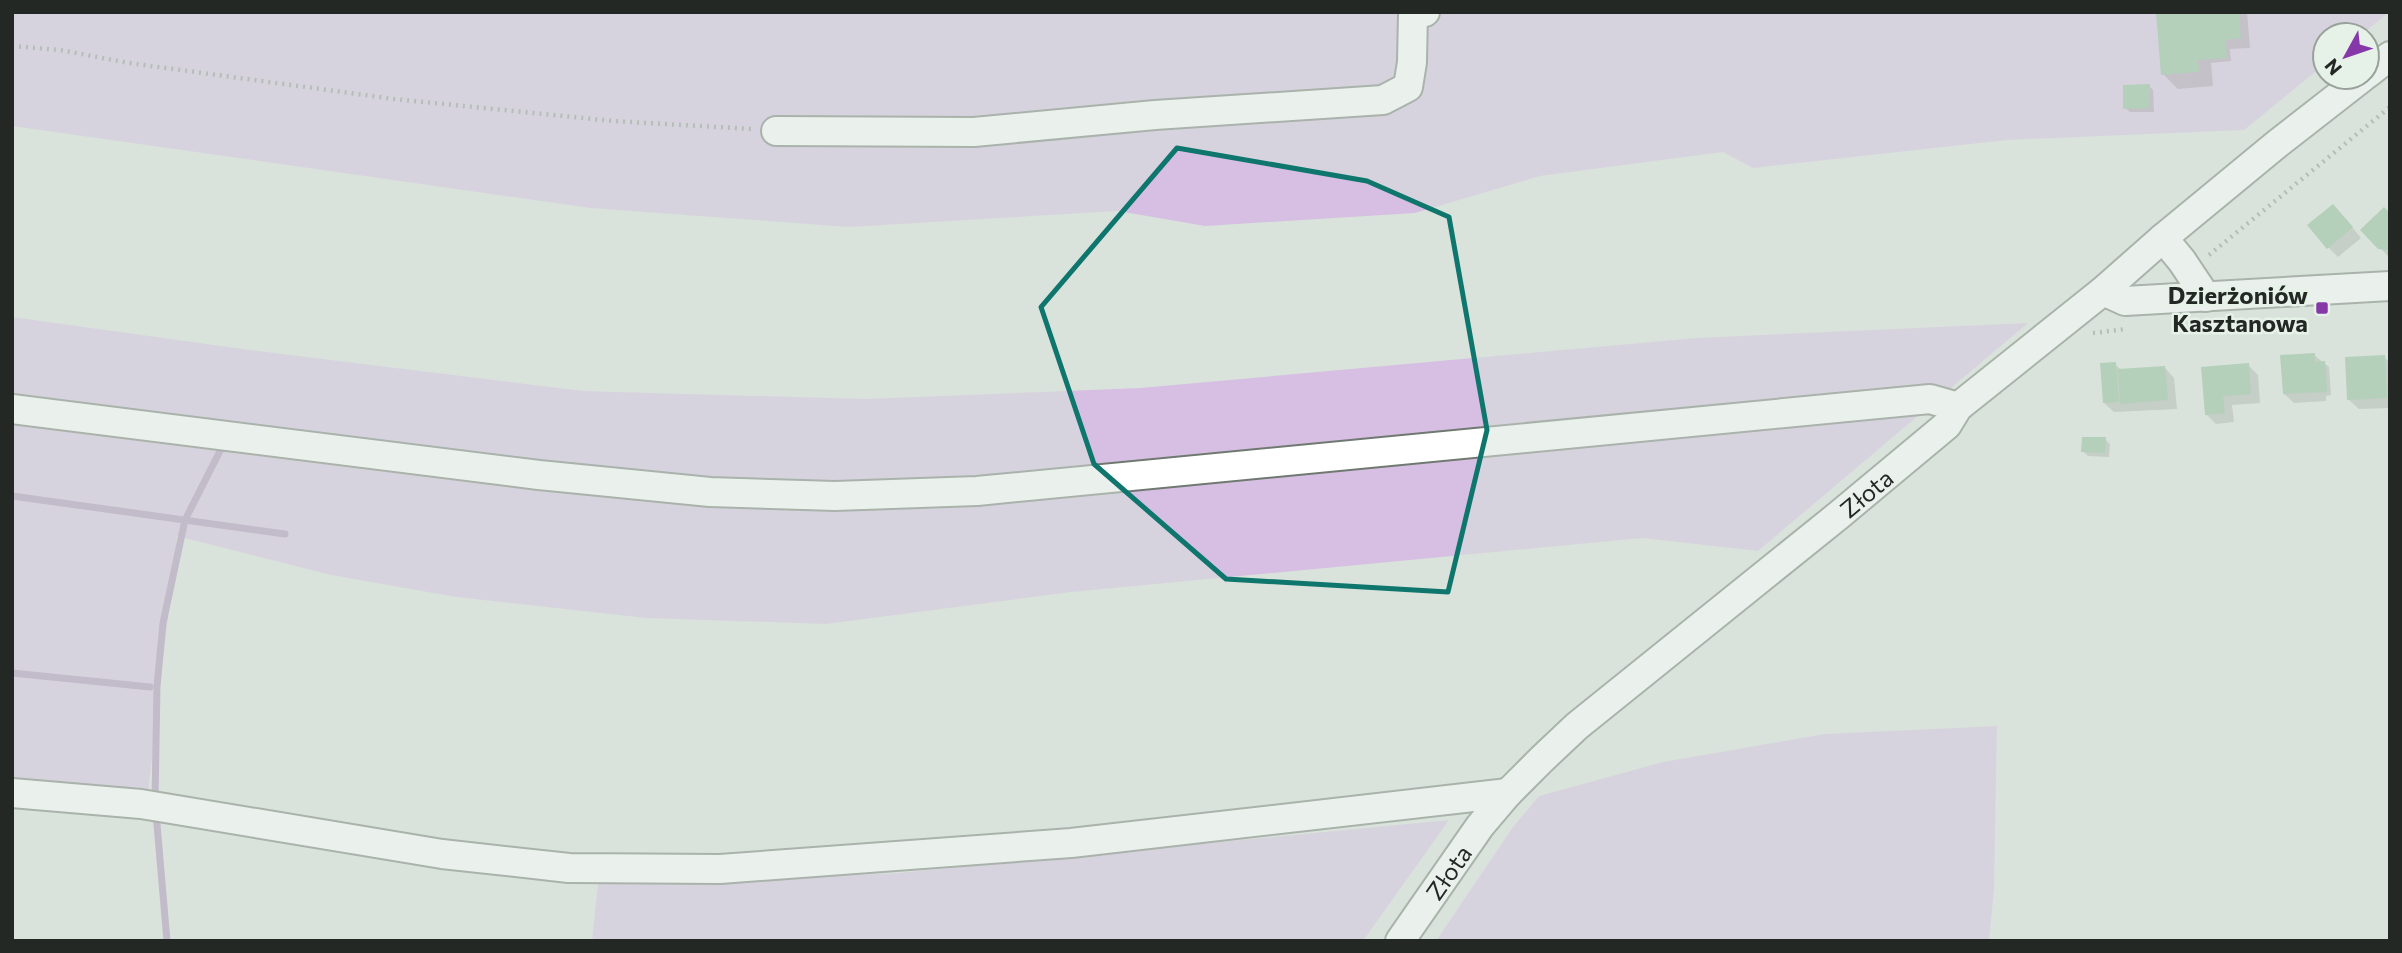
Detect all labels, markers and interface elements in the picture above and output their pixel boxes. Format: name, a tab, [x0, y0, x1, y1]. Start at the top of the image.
north arrow	[2311, 21, 2381, 91]
text: N	[2319, 54, 2346, 80]
place label: Dzierżoniów Kasztanowa	[2168, 280, 2308, 337]
marker: Dzierżoniów Kasztanowa	[2314, 300, 2330, 316]
street label: Złota	[1834, 462, 1898, 523]
street label: Złota	[1419, 839, 1477, 905]

